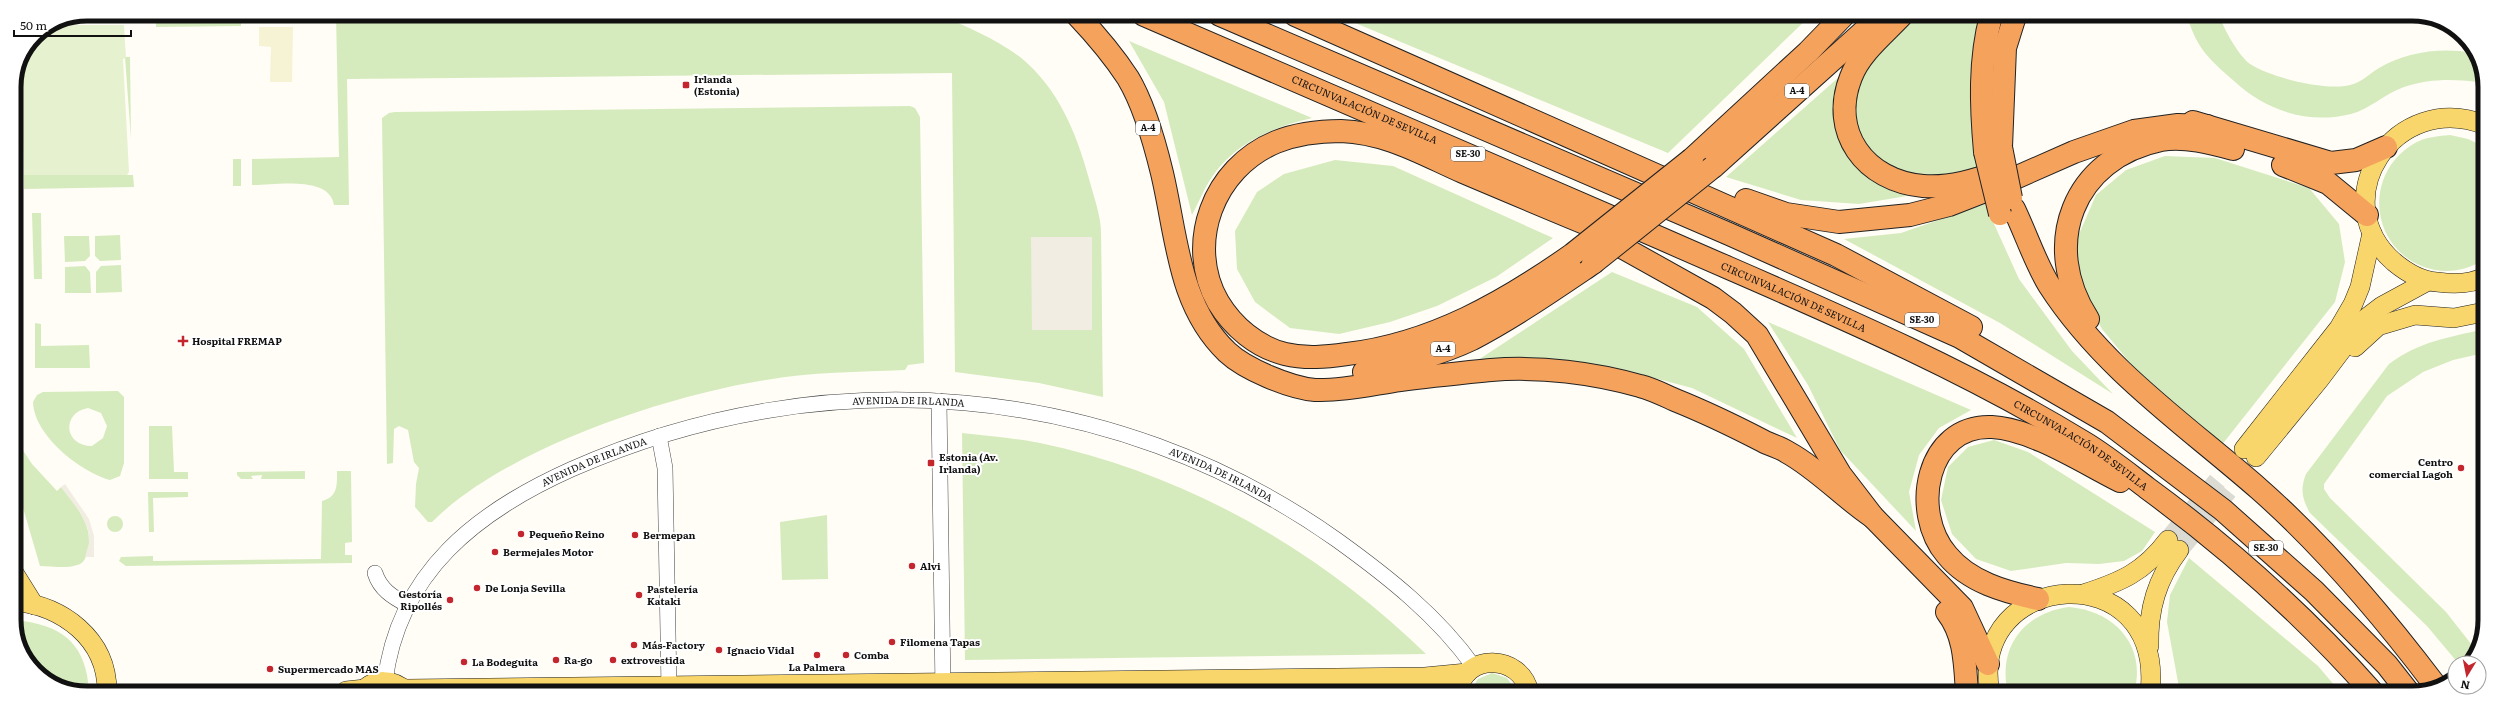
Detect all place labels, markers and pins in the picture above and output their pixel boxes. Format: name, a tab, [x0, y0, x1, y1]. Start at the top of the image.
place label: Irlanda (Estonia)	[694, 71, 740, 98]
marker: Irlanda (Estonia)	[681, 80, 691, 90]
place label: Hospital FREMAP	[192, 333, 282, 348]
marker: Hospital FREMAP	[177, 335, 189, 347]
place label: Estonia (Av. Irlanda)	[939, 449, 998, 476]
place label: Centro comercial Lagoh	[2369, 454, 2453, 481]
marker: Estonia (Av. Irlanda)	[926, 458, 936, 468]
marker: Centro comercial Lagoh	[2456, 463, 2466, 473]
place label: Pequeño Reino	[529, 526, 605, 541]
place label: Bermepan	[643, 527, 696, 542]
marker: Pequeño Reino	[516, 529, 526, 539]
marker: Bermepan	[630, 530, 640, 540]
place label: Bermejales Motor	[503, 544, 594, 559]
marker: Bermejales Motor	[490, 547, 500, 557]
place label: Alvi	[920, 558, 941, 573]
marker: Alvi	[907, 561, 917, 571]
place label: De Lonja Sevilla	[485, 580, 566, 595]
place label: Pastelería Kataki	[647, 581, 698, 608]
marker: De Lonja Sevilla	[472, 583, 482, 593]
place label: Gestoría Ripollés	[399, 586, 442, 613]
marker: Pastelería Kataki	[634, 590, 644, 600]
marker: Gestoría Ripollés	[445, 595, 455, 605]
place label: Filomena Tapas	[900, 634, 980, 649]
place label: Más-Factory	[642, 637, 706, 652]
marker: Filomena Tapas	[887, 637, 897, 647]
marker: Más-Factory	[629, 640, 639, 650]
place label: Ignacio Vidal	[727, 642, 795, 657]
marker: Ignacio Vidal	[714, 645, 724, 655]
place label: Comba	[854, 647, 889, 662]
marker: La Palmera	[812, 650, 822, 660]
marker: Comba	[841, 650, 851, 660]
place label: Ra-go	[564, 652, 593, 667]
place label: extrovestida	[621, 652, 685, 667]
place label: La Bodeguita	[472, 654, 538, 669]
marker: Ra-go	[551, 655, 561, 665]
marker: extrovestida	[608, 655, 618, 665]
marker: La Bodeguita	[459, 657, 469, 667]
place label: La Palmera	[789, 659, 846, 674]
place label: Supermercado MAS	[278, 661, 379, 676]
marker: Supermercado MAS	[265, 664, 275, 674]

